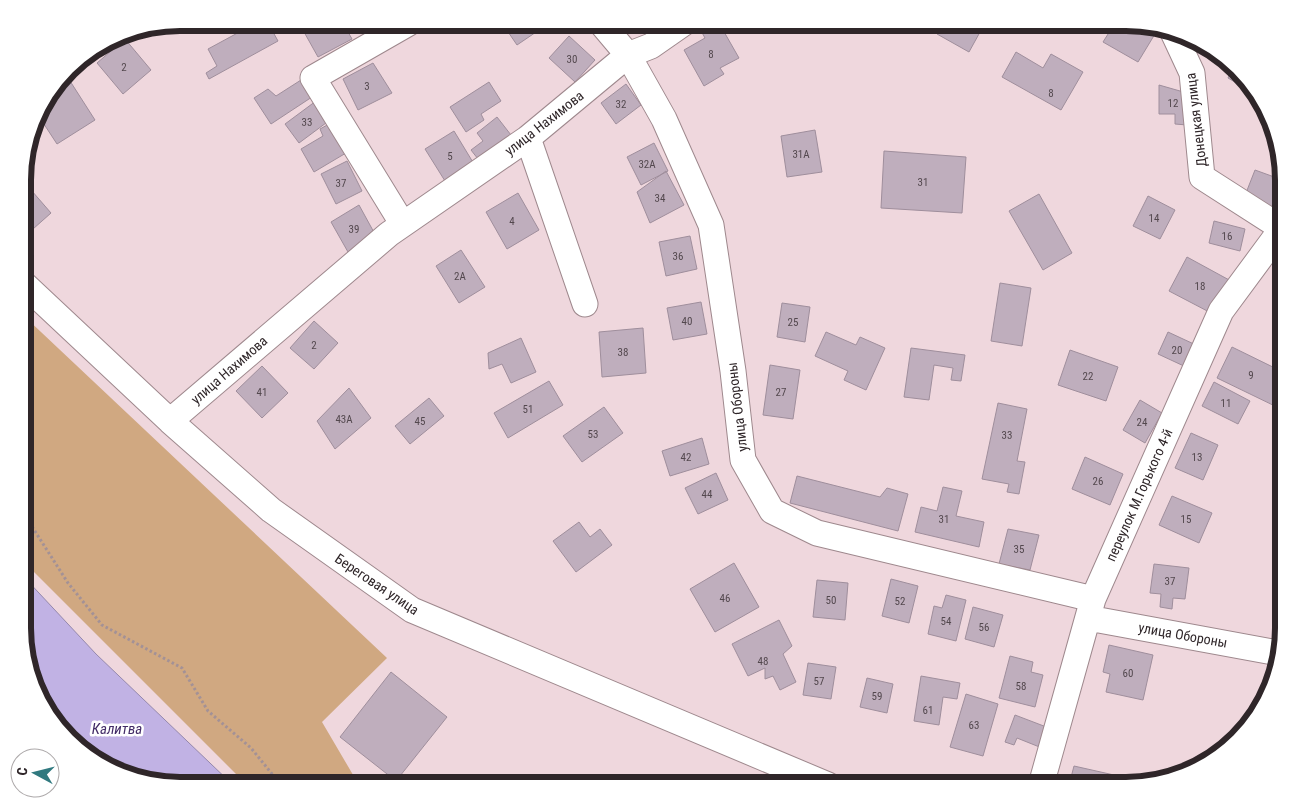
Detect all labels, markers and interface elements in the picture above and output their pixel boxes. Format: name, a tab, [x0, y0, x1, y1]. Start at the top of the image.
house number: 8	[708, 48, 714, 61]
house number: 30	[567, 53, 577, 66]
house number: 2	[121, 61, 127, 74]
street label: Донецкая улица	[1182, 72, 1210, 168]
house number: 3	[364, 80, 370, 93]
street label: улица Нахимова	[501, 87, 587, 159]
house number: 8	[1048, 87, 1054, 100]
house number: 12	[1168, 97, 1178, 110]
house number: 32	[616, 98, 626, 111]
house number: 33	[302, 116, 312, 129]
house number: 31А	[792, 148, 810, 161]
house number: 5	[447, 150, 453, 163]
house number: 32А	[638, 158, 656, 171]
house number: 31	[918, 176, 928, 189]
house number: 37	[336, 177, 346, 190]
house number: 34	[655, 192, 666, 205]
house number: 14	[1149, 212, 1160, 225]
house number: 4	[509, 215, 515, 228]
house number: 39	[349, 223, 359, 236]
house number: 16	[1222, 230, 1232, 243]
house number: 36	[673, 250, 683, 263]
house number: 2А	[454, 270, 467, 283]
house number: 18	[1195, 280, 1205, 293]
house number: 40	[682, 315, 692, 328]
house number: 25	[788, 316, 798, 329]
street label: улица Нахимова	[188, 333, 270, 407]
house number: 2	[311, 339, 317, 352]
house number: 20	[1172, 344, 1182, 357]
house number: 38	[618, 346, 628, 359]
street label: улица Обороны	[724, 361, 750, 453]
house number: 9	[1248, 369, 1254, 382]
house number: 22	[1083, 370, 1093, 383]
house number: 41	[257, 386, 267, 399]
house number: 27	[776, 386, 786, 399]
house number: 11	[1221, 397, 1231, 410]
house number: 51	[523, 403, 533, 416]
house number: 43А	[335, 413, 353, 426]
house number: 45	[415, 415, 425, 428]
house number: 24	[1137, 416, 1148, 429]
street label: переулок М.Горького 4-й	[1102, 426, 1176, 564]
house number: 53	[588, 428, 598, 441]
house number: 33	[1002, 429, 1012, 442]
house number: 42	[681, 451, 691, 464]
house number: 13	[1192, 451, 1202, 464]
house number: 26	[1093, 475, 1103, 488]
house number: 44	[702, 488, 713, 501]
house number: 31	[939, 513, 949, 526]
house number: 15	[1181, 513, 1191, 526]
house number: 35	[1014, 543, 1024, 556]
street label: Береговая улица	[332, 550, 422, 618]
house number: 37	[1165, 575, 1175, 588]
house number: 46	[720, 592, 730, 605]
house number: 50	[826, 594, 836, 607]
house number: 52	[895, 595, 905, 608]
house number: 54	[941, 615, 952, 628]
street label: улица Обороны	[1137, 619, 1229, 651]
house number: 56	[979, 621, 989, 634]
house number: 48	[758, 655, 768, 668]
house number: 60	[1123, 667, 1133, 680]
house number: 57	[814, 675, 824, 688]
house number: 58	[1016, 680, 1026, 693]
house number: 59	[872, 690, 882, 703]
house number: 61	[923, 704, 933, 717]
house number: 63	[969, 719, 979, 732]
water label: Калитва	[92, 720, 142, 738]
north arrow	[10, 748, 60, 798]
text: С	[14, 766, 31, 776]

